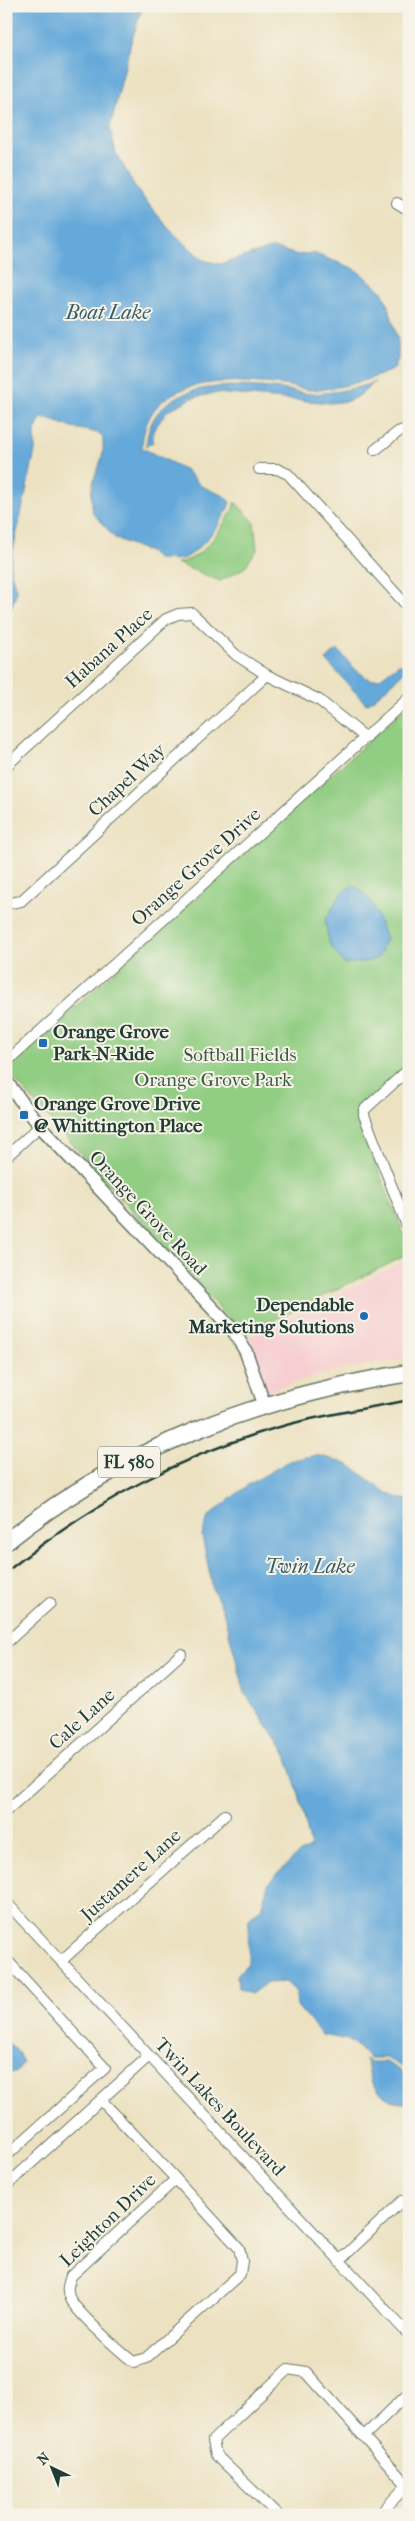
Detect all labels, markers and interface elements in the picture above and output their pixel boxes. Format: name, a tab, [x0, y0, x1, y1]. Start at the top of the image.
water label: Boat Lake	[65, 301, 151, 324]
street label: Habana Place	[61, 603, 157, 693]
street label: Chapel Way	[84, 738, 171, 821]
street label: Orange Grove Drive	[127, 803, 265, 931]
place label: Orange Grove Park-N-Ride	[53, 1021, 169, 1065]
marker: Orange Grove Park-N-Ride	[37, 1037, 49, 1049]
park label: Softball Fields	[183, 1044, 297, 1066]
park label: Orange Grove Park	[134, 1069, 292, 1091]
place label: Orange Grove Drive @ Whittington Place	[34, 1093, 203, 1137]
marker: Orange Grove Drive @ Whittington Place	[18, 1109, 30, 1121]
street label: Orange Grove Road	[85, 1146, 212, 1280]
place label: Dependable Marketing Solutions	[187, 1294, 355, 1338]
marker: Dependable Marketing Solutions	[358, 1310, 370, 1322]
road number: FL 580	[98, 1446, 160, 1478]
water label: Twin Lake	[265, 1555, 356, 1578]
street label: Cale Lane	[45, 1684, 119, 1754]
street label: Justamere Lane	[75, 1824, 186, 1927]
street label: Twin Lakes Boulevard	[150, 2033, 290, 2181]
street label: Leighton Drive	[55, 2169, 161, 2271]
north arrow	[28, 2444, 78, 2494]
text: N	[34, 2449, 53, 2469]

